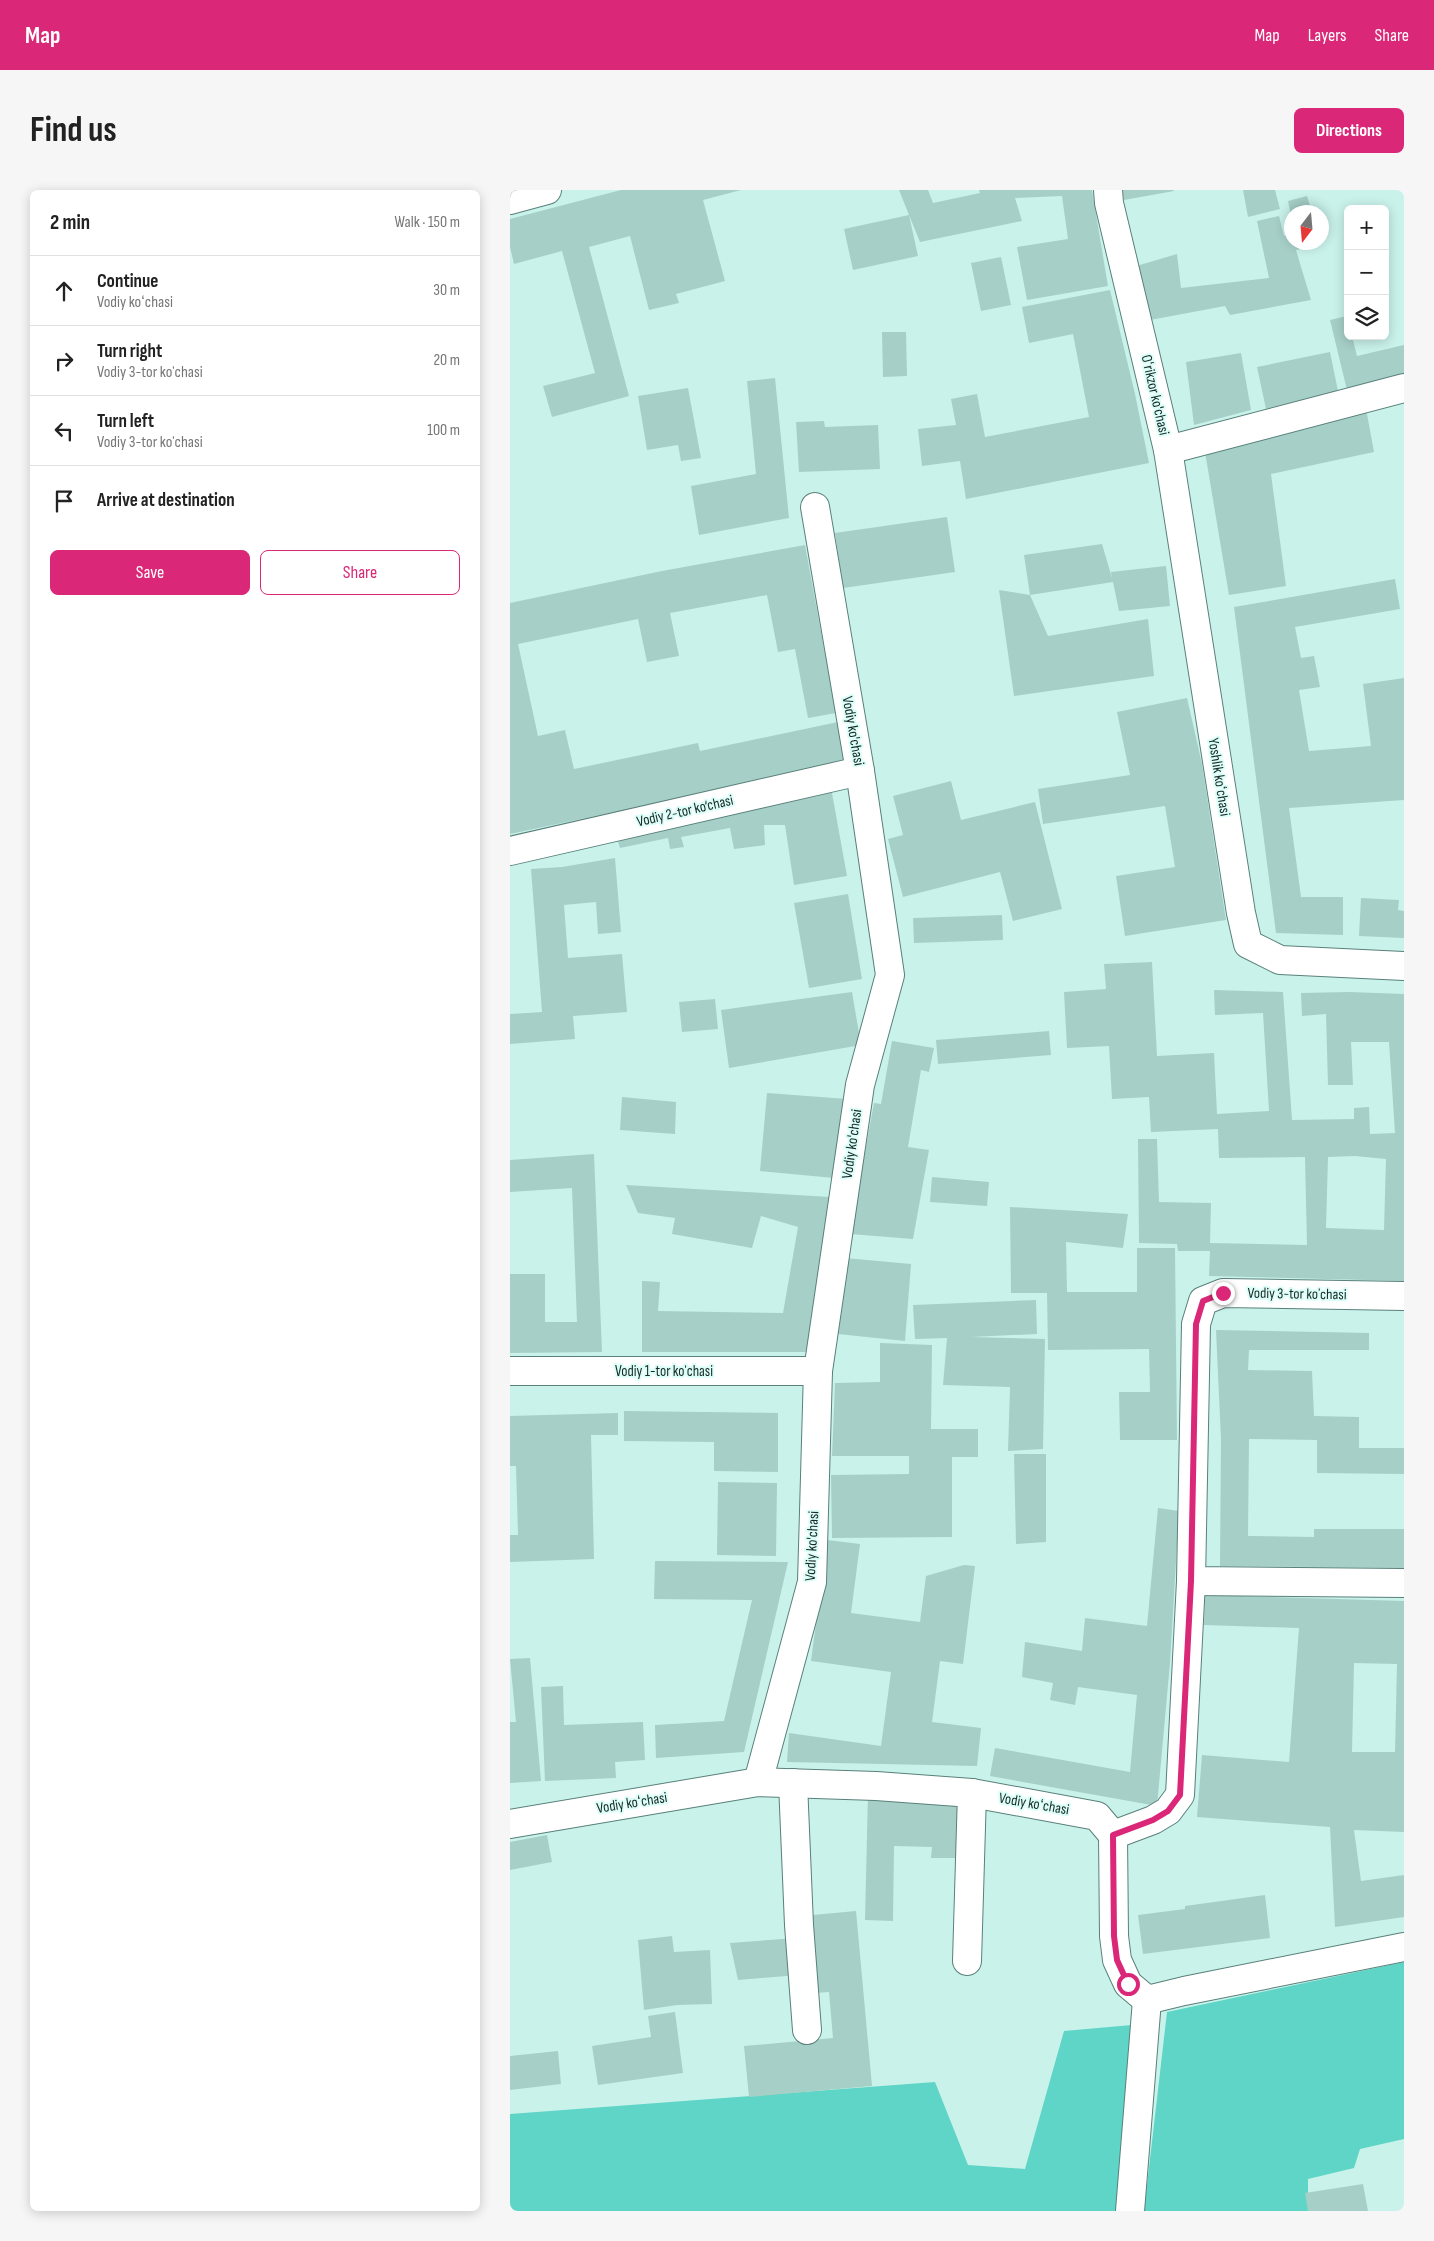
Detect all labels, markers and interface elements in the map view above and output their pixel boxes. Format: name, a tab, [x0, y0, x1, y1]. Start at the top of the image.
text: Map	[25, 21, 60, 50]
text: Map	[1255, 25, 1280, 46]
text: Layers	[1308, 25, 1347, 46]
text: Share	[1375, 25, 1409, 46]
button: Directions	[1294, 108, 1404, 153]
text: Find us	[30, 109, 117, 152]
north arrow	[1284, 205, 1329, 250]
map controls	[1344, 205, 1389, 340]
button: +	[1344, 205, 1389, 250]
text: 2 min	[50, 210, 90, 235]
text: Walk · 150 m	[395, 213, 460, 232]
button: −	[1344, 250, 1389, 295]
text: Continue	[97, 270, 158, 293]
icon: ahead	[50, 277, 78, 305]
text: 30 m	[433, 281, 460, 300]
text: Vodiy koʻchasi	[97, 293, 173, 312]
button: layers	[1344, 295, 1389, 340]
text: Turn right	[97, 340, 162, 363]
icon: right	[50, 347, 78, 375]
text: 20 m	[433, 351, 460, 370]
street label: Oʻrikzor ko'chasi	[1137, 353, 1174, 437]
text: Vodiy 3-tor koʼchasi	[97, 363, 203, 382]
text: Turn left	[97, 410, 154, 433]
icon: left	[50, 417, 78, 445]
text: 100 m	[427, 421, 460, 440]
text: Vodiy 3-tor koʼchasi	[97, 433, 203, 452]
icon: arrive	[50, 487, 78, 515]
text: Arrive at destination	[97, 489, 235, 512]
button: Save	[50, 550, 250, 595]
button: Share	[260, 550, 460, 595]
street label: Vodiy ko'chasi	[838, 695, 868, 767]
street label: Yoshlik koʻchasi	[1203, 737, 1235, 818]
street label: Vodiy 2-tor ko‘chasi	[635, 791, 735, 831]
street label: Vodiy ko'chasi	[838, 1108, 866, 1180]
route end	[1212, 1282, 1235, 1305]
street label: Vodiy 3-tor koʼchasi	[1247, 1284, 1347, 1304]
street label: Vodiy 1-tor koʼchasi	[615, 1362, 713, 1381]
street label: Vodiy ko'chasi	[801, 1510, 823, 1582]
street label: Vodiy koʻchasi	[595, 1788, 669, 1818]
street label: Vodiy koʻchasi	[997, 1788, 1071, 1820]
route start	[1117, 1973, 1140, 1996]

